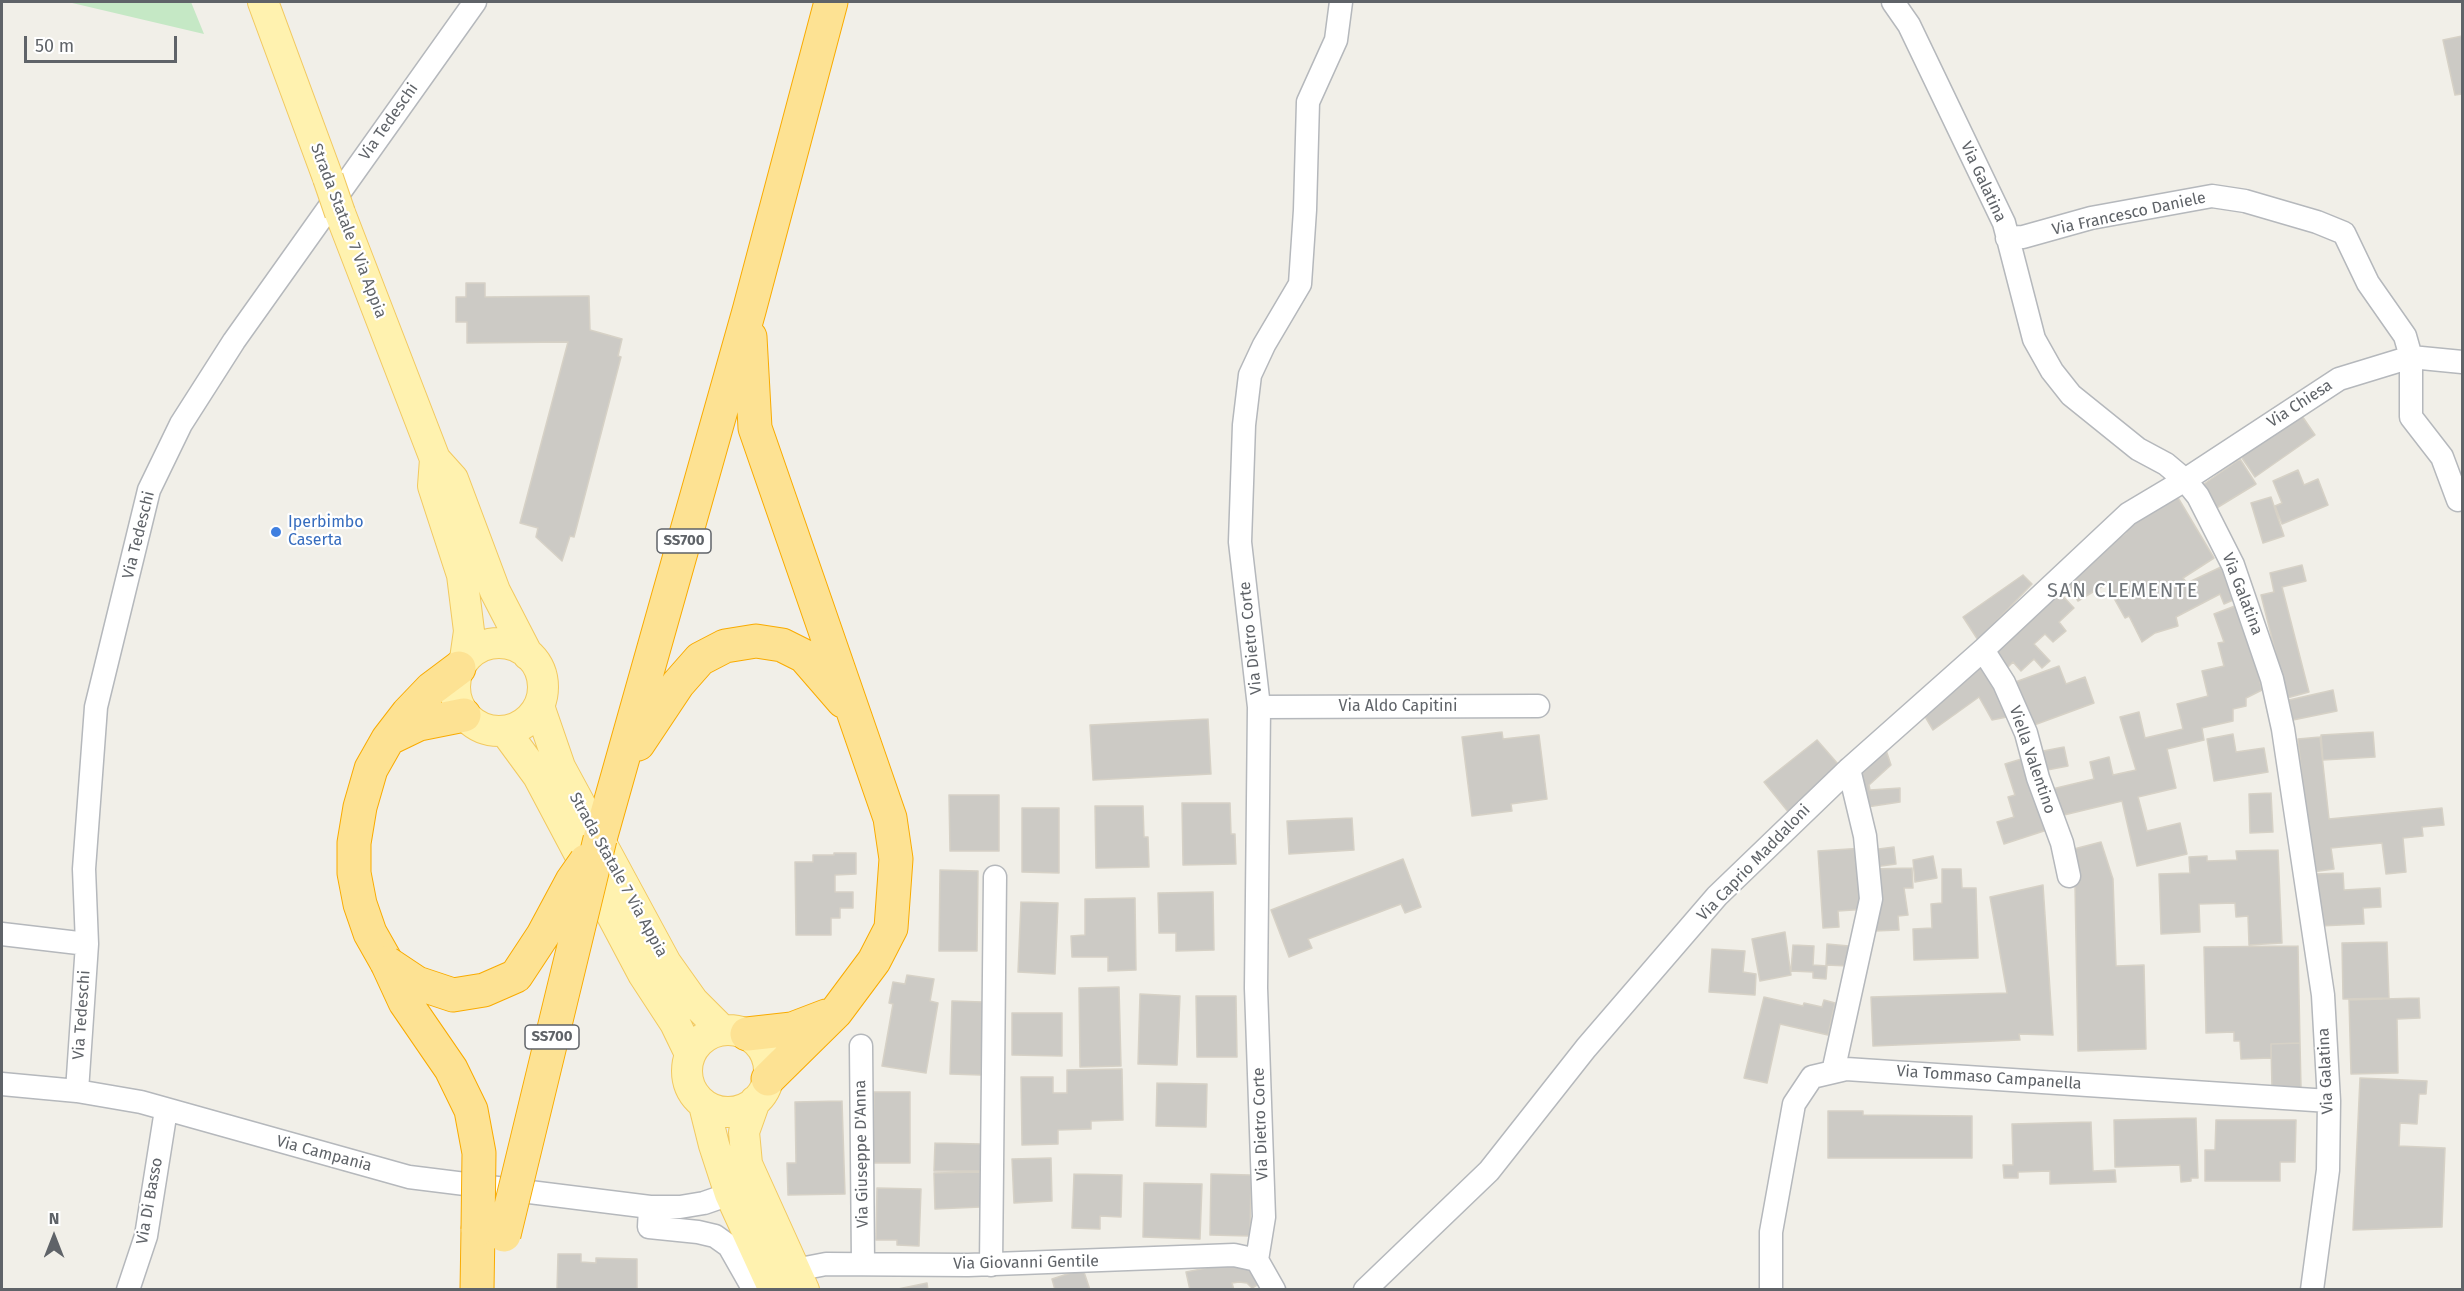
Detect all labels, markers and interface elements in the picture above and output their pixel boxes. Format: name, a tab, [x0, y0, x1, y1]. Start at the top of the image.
scale bar	[27, 24, 180, 62]
text: 50 m	[35, 35, 74, 57]
street label: Via Tedeschi	[355, 80, 423, 164]
street label: Via Galatina	[1956, 139, 2010, 225]
street label: Strada Statale 7 Via Appia	[306, 141, 390, 321]
street label: Via Francesco Daniele	[2050, 188, 2208, 240]
street label: Via Chiesa	[2264, 376, 2336, 432]
street label: Via Tedeschi	[119, 489, 159, 581]
place label: Iperbimbo Caserta	[288, 513, 364, 551]
marker: Iperbimbo Caserta	[269, 525, 283, 539]
road number: SS700	[657, 529, 711, 553]
street label: Via Galatina	[2218, 550, 2266, 638]
district label: SAN CLEMENTE	[2047, 579, 2199, 603]
street label: Via Dietro Corte	[1236, 581, 1266, 695]
street label: Via Aldo Capitini	[1339, 697, 1457, 717]
street label: Viella Valentino	[2005, 704, 2059, 816]
street label: Strada Statale 7 Via Appia	[565, 789, 671, 961]
street label: Via Caprio Maddaloni	[1694, 801, 1814, 925]
street label: Via Tedeschi	[69, 970, 95, 1060]
road number: SS700	[525, 1025, 579, 1049]
street label: Via Galatina	[2314, 1027, 2338, 1115]
street label: Via Tommaso Campanella	[1896, 1062, 2082, 1094]
street label: Via Dietro Corte	[1249, 1067, 1273, 1181]
street label: Via Giuseppe D'Anna	[851, 1080, 873, 1228]
street label: Via Campania	[274, 1132, 374, 1176]
street label: Via Di Basso	[133, 1156, 167, 1246]
north arrow	[24, 1207, 84, 1267]
text: N	[49, 1209, 59, 1228]
street label: Via Giovanni Gentile	[953, 1252, 1099, 1274]

